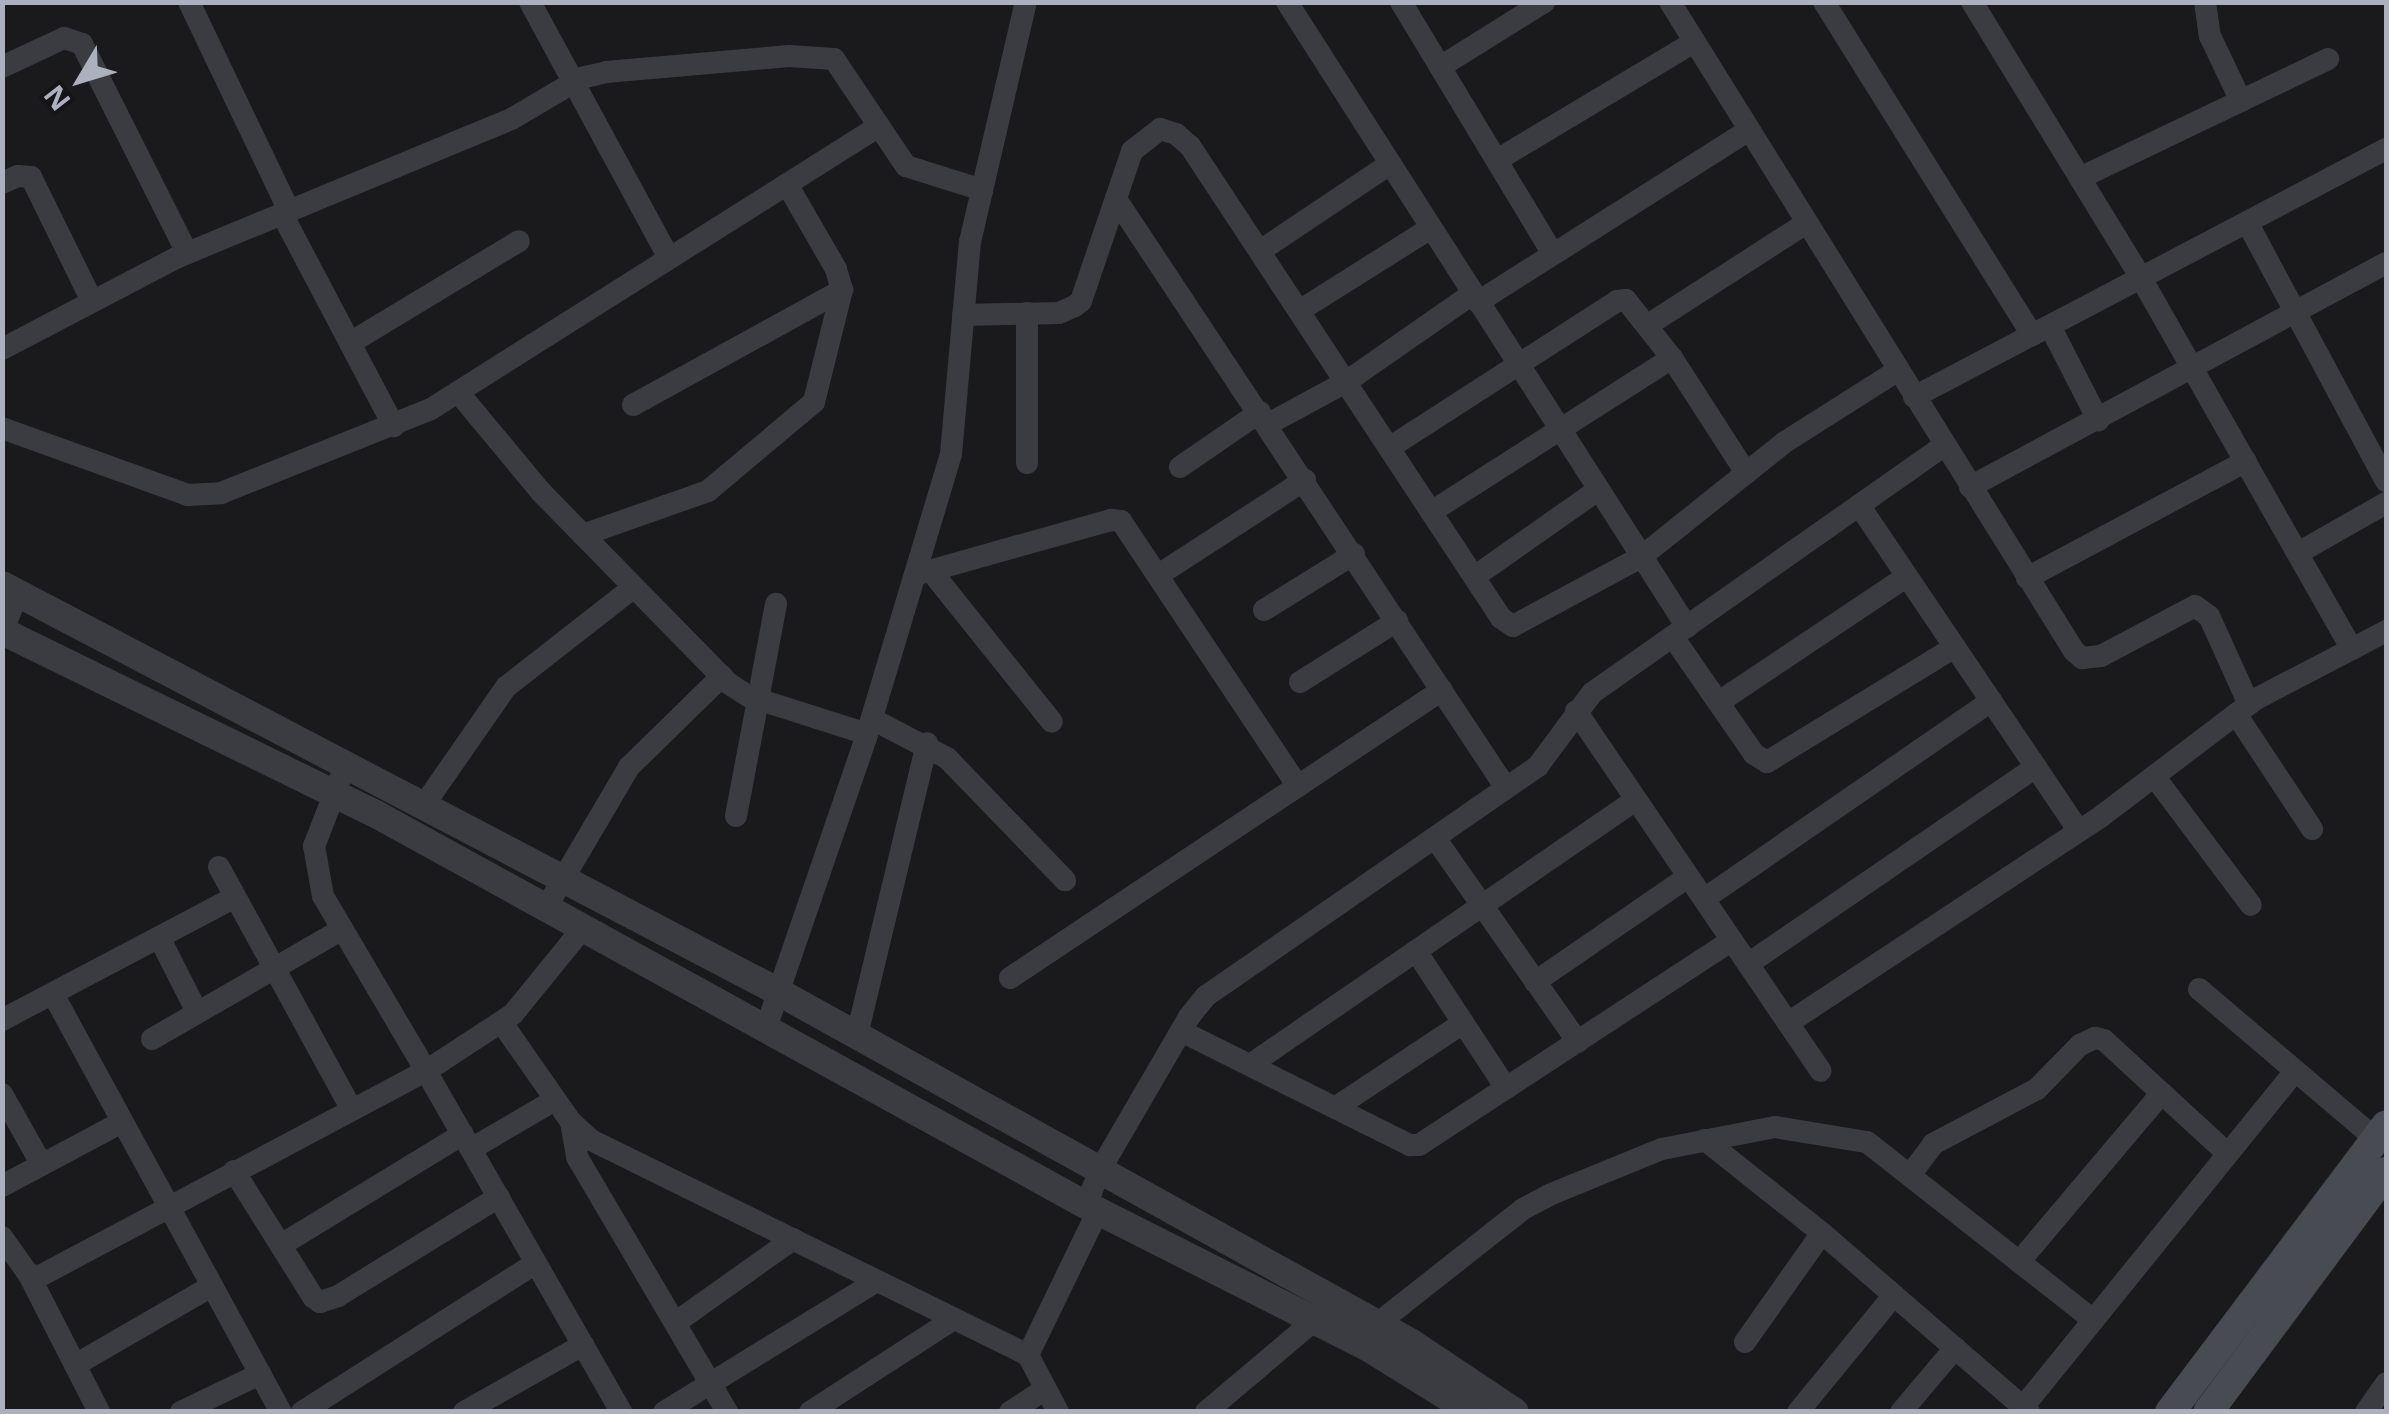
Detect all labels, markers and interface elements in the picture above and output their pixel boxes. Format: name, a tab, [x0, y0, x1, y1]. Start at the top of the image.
north arrow	[30, 30, 130, 130]
text: N	[34, 78, 78, 119]

